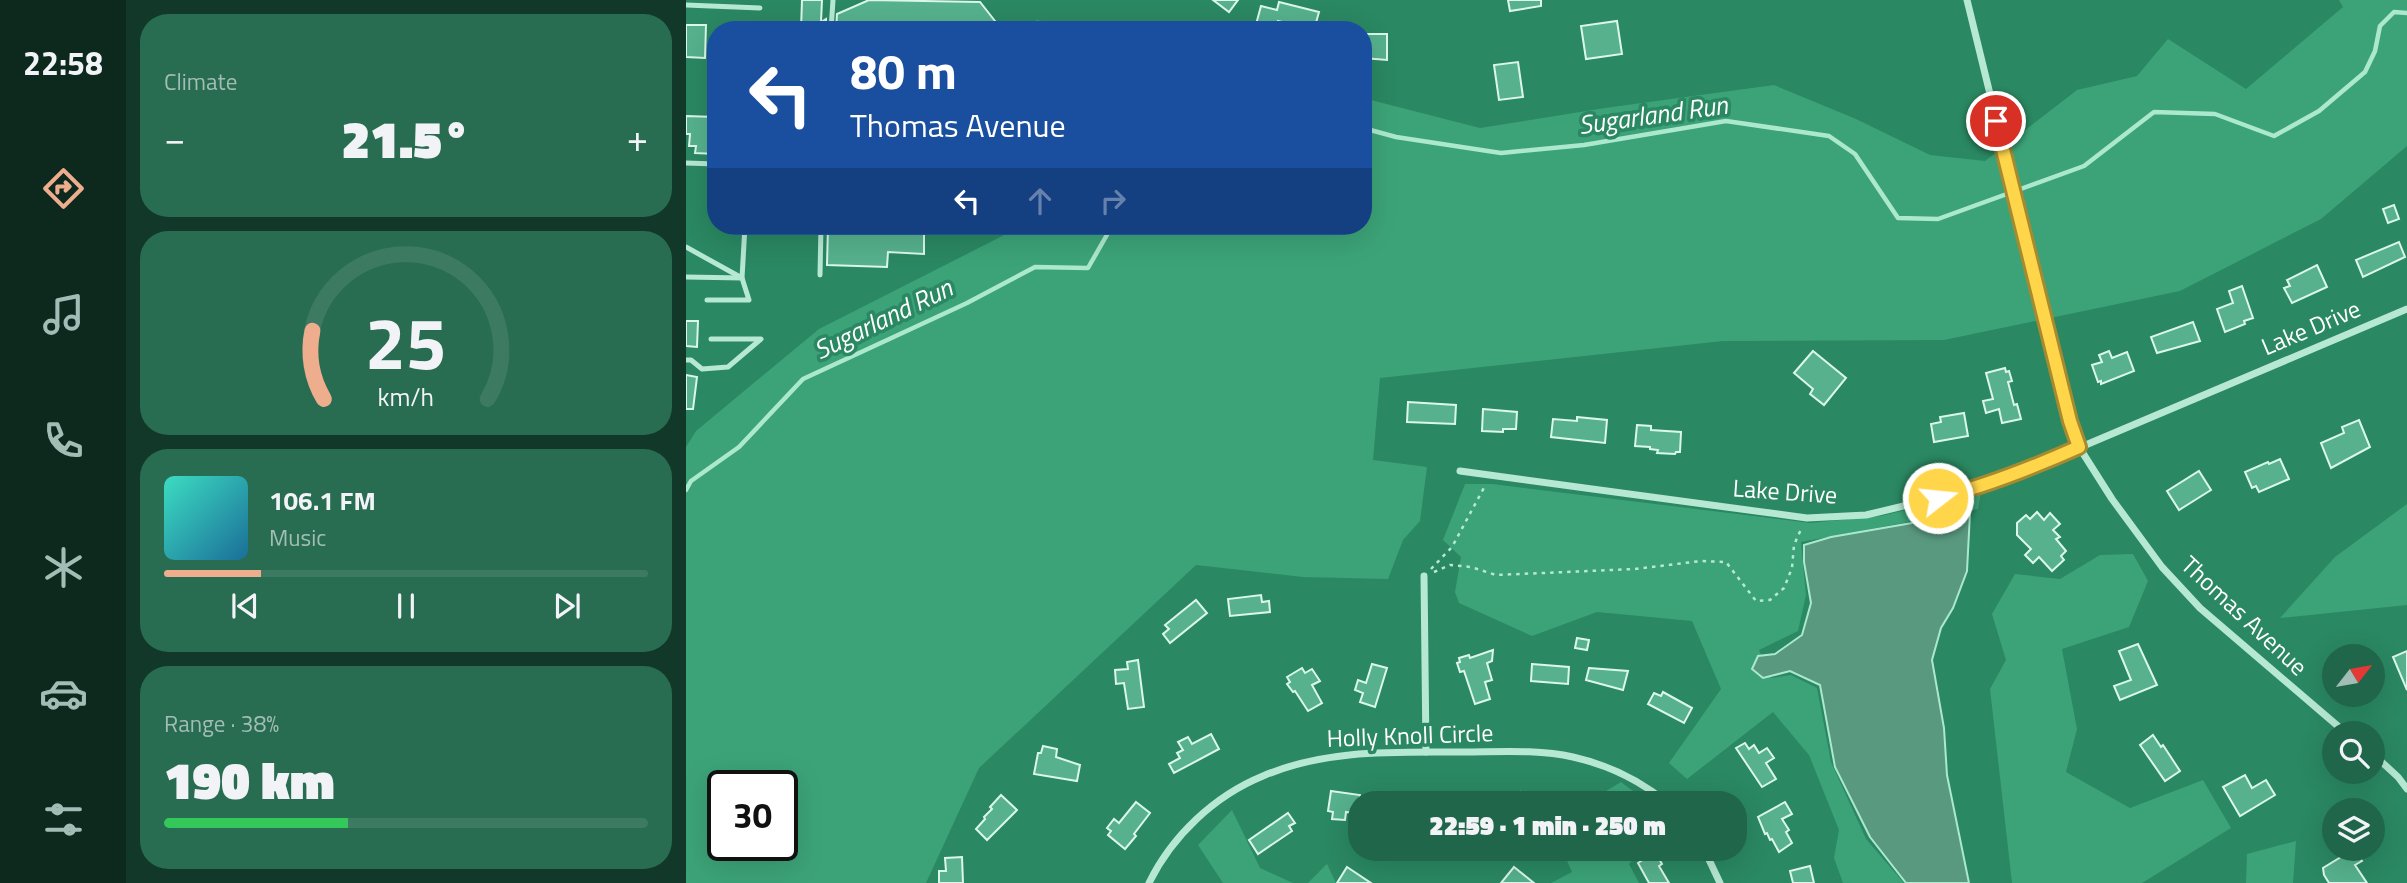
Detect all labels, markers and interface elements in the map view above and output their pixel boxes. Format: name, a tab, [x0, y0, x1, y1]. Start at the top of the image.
text: 80 m	[850, 33, 957, 108]
text: 22:58	[23, 39, 103, 87]
icon: left	[735, 49, 826, 140]
text: Climate	[164, 64, 237, 99]
water label: Sugarland Run	[1576, 85, 1731, 144]
pin	[1966, 91, 2026, 151]
text: 21.5°	[341, 99, 471, 178]
text: Thomas Avenue	[850, 101, 1066, 149]
icon: arrive	[1977, 102, 2015, 140]
text: −	[164, 109, 185, 167]
text: +	[627, 109, 648, 167]
icon: directions	[39, 164, 88, 213]
icon: left	[948, 182, 986, 220]
icon: ahead	[1021, 182, 1059, 220]
icon: right	[1094, 182, 1132, 220]
water label: Sugarland Run	[807, 268, 960, 369]
text: 25	[365, 287, 447, 397]
icon: music	[39, 290, 88, 339]
street label: Lake Drive	[2255, 290, 2366, 364]
text: km/h	[378, 378, 434, 416]
icon: phone	[39, 416, 88, 465]
position arrow	[1901, 461, 1975, 535]
street label: Lake Drive	[1732, 469, 1838, 513]
text: 106.1 FM	[269, 481, 376, 520]
text: Music	[269, 520, 326, 555]
icon: climate	[39, 543, 88, 592]
street label: Thomas Avenue	[2173, 547, 2316, 684]
icon: previous	[226, 587, 264, 625]
icon: pause	[387, 587, 425, 625]
icon: next	[548, 587, 586, 625]
north arrow	[2322, 644, 2385, 707]
map controls	[2322, 644, 2385, 861]
icon: car	[39, 669, 88, 718]
text: Range · 38%	[164, 706, 279, 741]
street label: Holly Knoll Circle	[1326, 714, 1494, 756]
button: search	[2322, 721, 2385, 784]
text: 190 km	[164, 740, 335, 819]
speed limit sign: 30	[707, 770, 798, 861]
icon: filters	[39, 795, 88, 844]
button: layers	[2322, 798, 2385, 861]
text: 22:59 · 1 min · 250 m	[1429, 806, 1666, 845]

